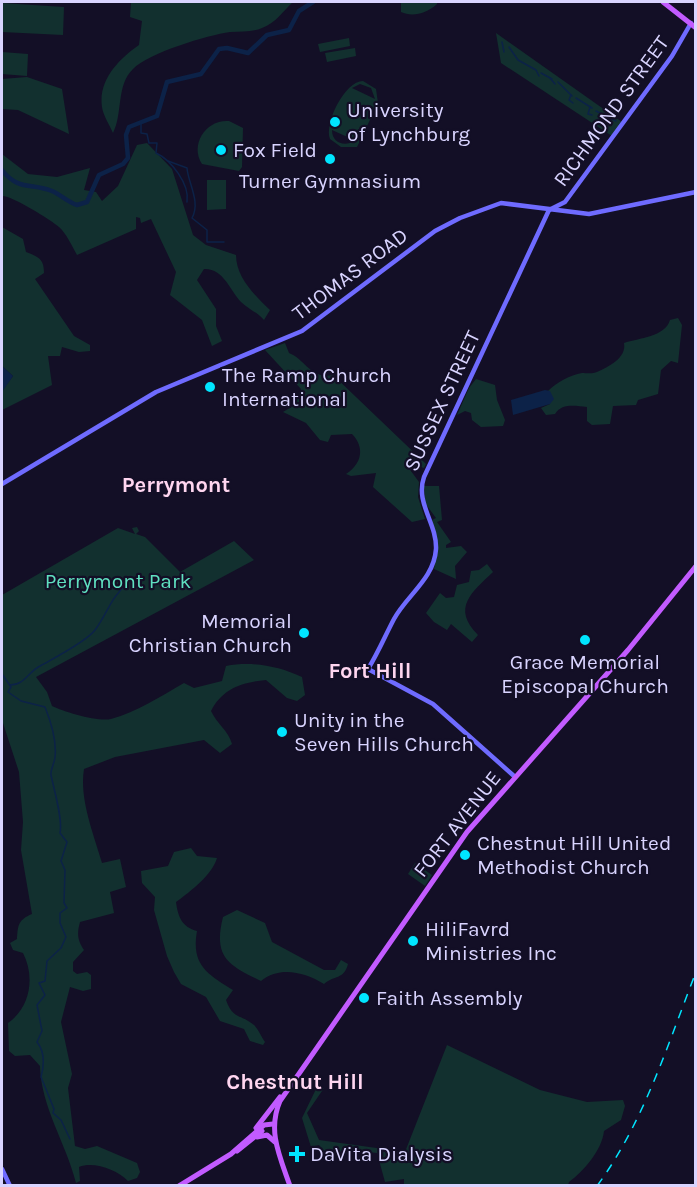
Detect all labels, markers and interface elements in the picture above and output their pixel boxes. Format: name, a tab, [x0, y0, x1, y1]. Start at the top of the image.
street label: RICHMOND STREET	[548, 31, 674, 191]
place label: University of Lynchburg	[347, 98, 470, 146]
marker: University of Lynchburg	[328, 115, 342, 129]
place label: Fox Field	[233, 138, 317, 162]
marker: Fox Field	[214, 143, 228, 157]
marker: Turner Gymnasium	[323, 152, 337, 166]
place label: Turner Gymnasium	[239, 169, 421, 193]
street label: THOMAS ROAD	[288, 223, 412, 325]
street label: SUSSEX STREET	[399, 327, 485, 475]
place label: The Ramp Church International	[222, 363, 392, 411]
marker: The Ramp Church International	[203, 380, 217, 394]
district label: Perrymont	[122, 472, 231, 498]
park label: Perrymont Park	[45, 569, 191, 593]
place label: Memorial Christian Church	[129, 609, 292, 657]
marker: Memorial Christian Church	[297, 626, 311, 640]
marker: Grace Memorial Episcopal Church	[578, 633, 592, 647]
place label: Grace Memorial Episcopal Church	[501, 650, 669, 698]
district label: Fort Hill	[329, 658, 411, 684]
place label: Unity in the Seven Hills Church	[294, 708, 474, 756]
marker: Unity in the Seven Hills Church	[275, 725, 289, 739]
street label: FORT AVENUE	[408, 766, 506, 882]
place label: Chestnut Hill United Methodist Church	[477, 831, 671, 879]
marker: Chestnut Hill United Methodist Church	[458, 848, 472, 862]
place label: HiliFavrd Ministries Inc	[425, 917, 557, 965]
marker: HiliFavrd Ministries Inc	[406, 934, 420, 948]
place label: Faith Assembly	[376, 986, 523, 1010]
marker: Faith Assembly	[357, 991, 371, 1005]
district label: Chestnut Hill	[226, 1069, 364, 1095]
place label: DaVita Dialysis	[310, 1142, 453, 1166]
marker: DaVita Dialysis	[288, 1145, 306, 1163]

